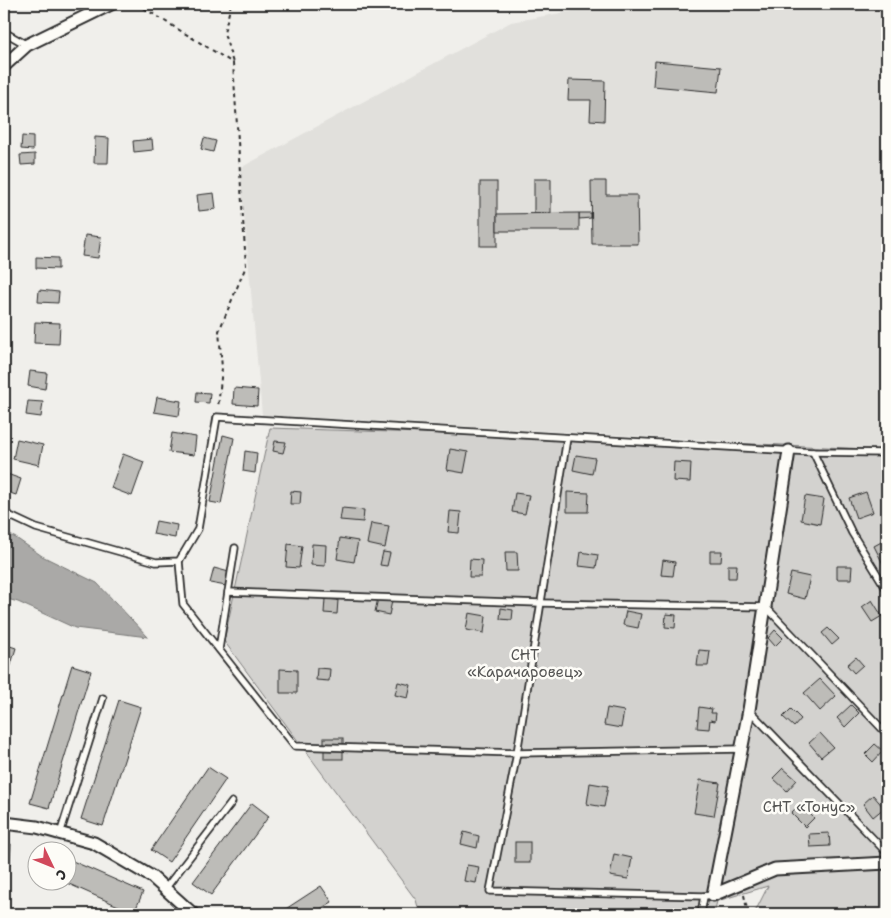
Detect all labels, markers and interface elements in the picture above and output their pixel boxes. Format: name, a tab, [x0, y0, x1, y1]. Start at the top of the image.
park label: СНТ «Карачаровец»	[467, 645, 583, 682]
park label: СНТ «Тонус»	[763, 797, 855, 817]
north arrow	[28, 840, 78, 890]
text: С	[52, 866, 71, 884]

